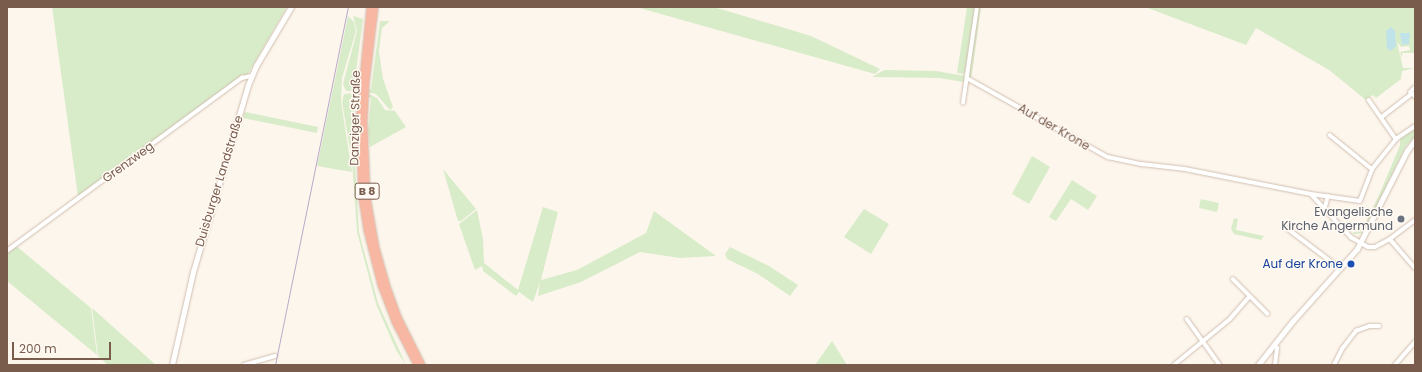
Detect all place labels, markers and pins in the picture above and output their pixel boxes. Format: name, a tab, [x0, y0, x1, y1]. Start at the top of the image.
place label: Evangelische Kirche Angermund	[1281, 205, 1393, 233]
marker: Evangelische Kirche Angermund	[1396, 214, 1406, 224]
place label: Auf der Krone	[1262, 257, 1343, 271]
marker: Auf der Krone	[1346, 259, 1356, 269]

